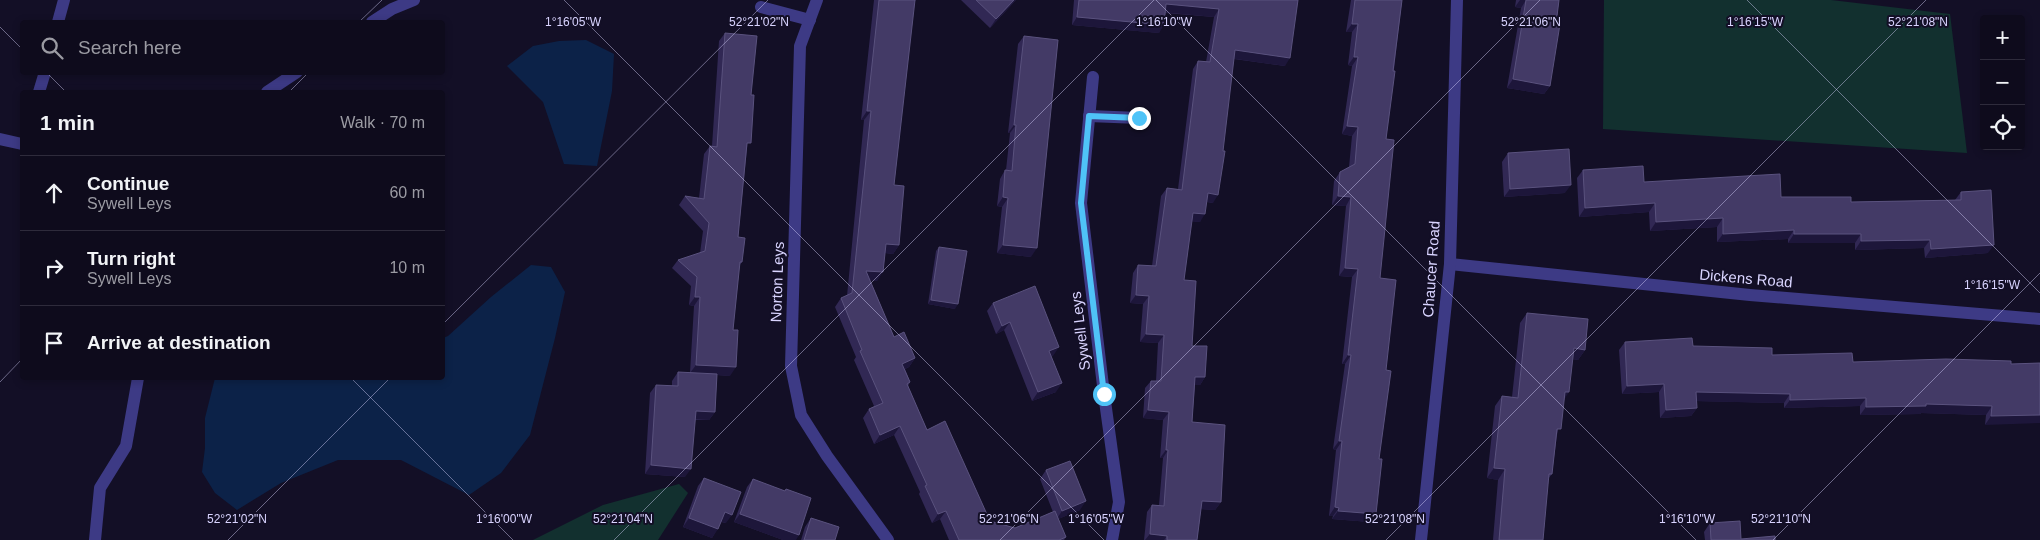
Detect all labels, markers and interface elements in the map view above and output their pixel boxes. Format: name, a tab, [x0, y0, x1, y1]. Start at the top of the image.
text: 1°16'05"W	[545, 15, 602, 29]
text: 52°21'02"N	[729, 15, 789, 29]
text: 1°16'10"W	[1136, 15, 1193, 29]
text: 52°21'06"N	[1501, 15, 1561, 29]
text: 1°16'15"W	[1727, 15, 1784, 29]
text: 52°21'08"N	[1888, 15, 1948, 29]
map controls	[1980, 15, 2025, 150]
button: +	[1980, 15, 2025, 60]
search box	[20, 20, 445, 75]
icon: search	[38, 34, 66, 62]
text: Search here	[78, 37, 182, 58]
button: −	[1980, 60, 2025, 105]
button: locate	[1980, 105, 2025, 150]
route end	[1128, 107, 1151, 130]
text: 1 min	[40, 111, 95, 134]
text: Walk · 70 m	[340, 114, 425, 131]
text: Continue	[87, 173, 169, 194]
icon: ahead	[40, 179, 68, 207]
text: 60 m	[389, 184, 425, 201]
text: Sywell Leys	[87, 195, 171, 212]
street label: Chaucer Road	[1419, 220, 1443, 318]
street label: Norton Leys	[767, 241, 787, 323]
text: Turn right	[87, 248, 175, 269]
icon: right	[40, 254, 68, 282]
text: 10 m	[389, 259, 425, 276]
street label: Dickens Road	[1699, 265, 1793, 291]
text: Sywell Leys	[87, 270, 171, 287]
text: 1°16'15"W	[1964, 278, 2021, 292]
street label: Sywell Leys	[1067, 291, 1093, 371]
icon: arrive	[40, 329, 68, 357]
text: Arrive at destination	[87, 332, 271, 353]
route start	[1093, 383, 1116, 406]
text: 52°21'02"N	[207, 512, 267, 526]
text: 1°16'00"W	[476, 512, 533, 526]
text: 52°21'04"N	[593, 512, 653, 526]
text: 52°21'06"N	[979, 512, 1039, 526]
text: 1°16'05"W	[1068, 512, 1125, 526]
text: 52°21'08"N	[1365, 512, 1425, 526]
text: 1°16'10"W	[1659, 512, 1716, 526]
text: 52°21'10"N	[1751, 512, 1811, 526]

